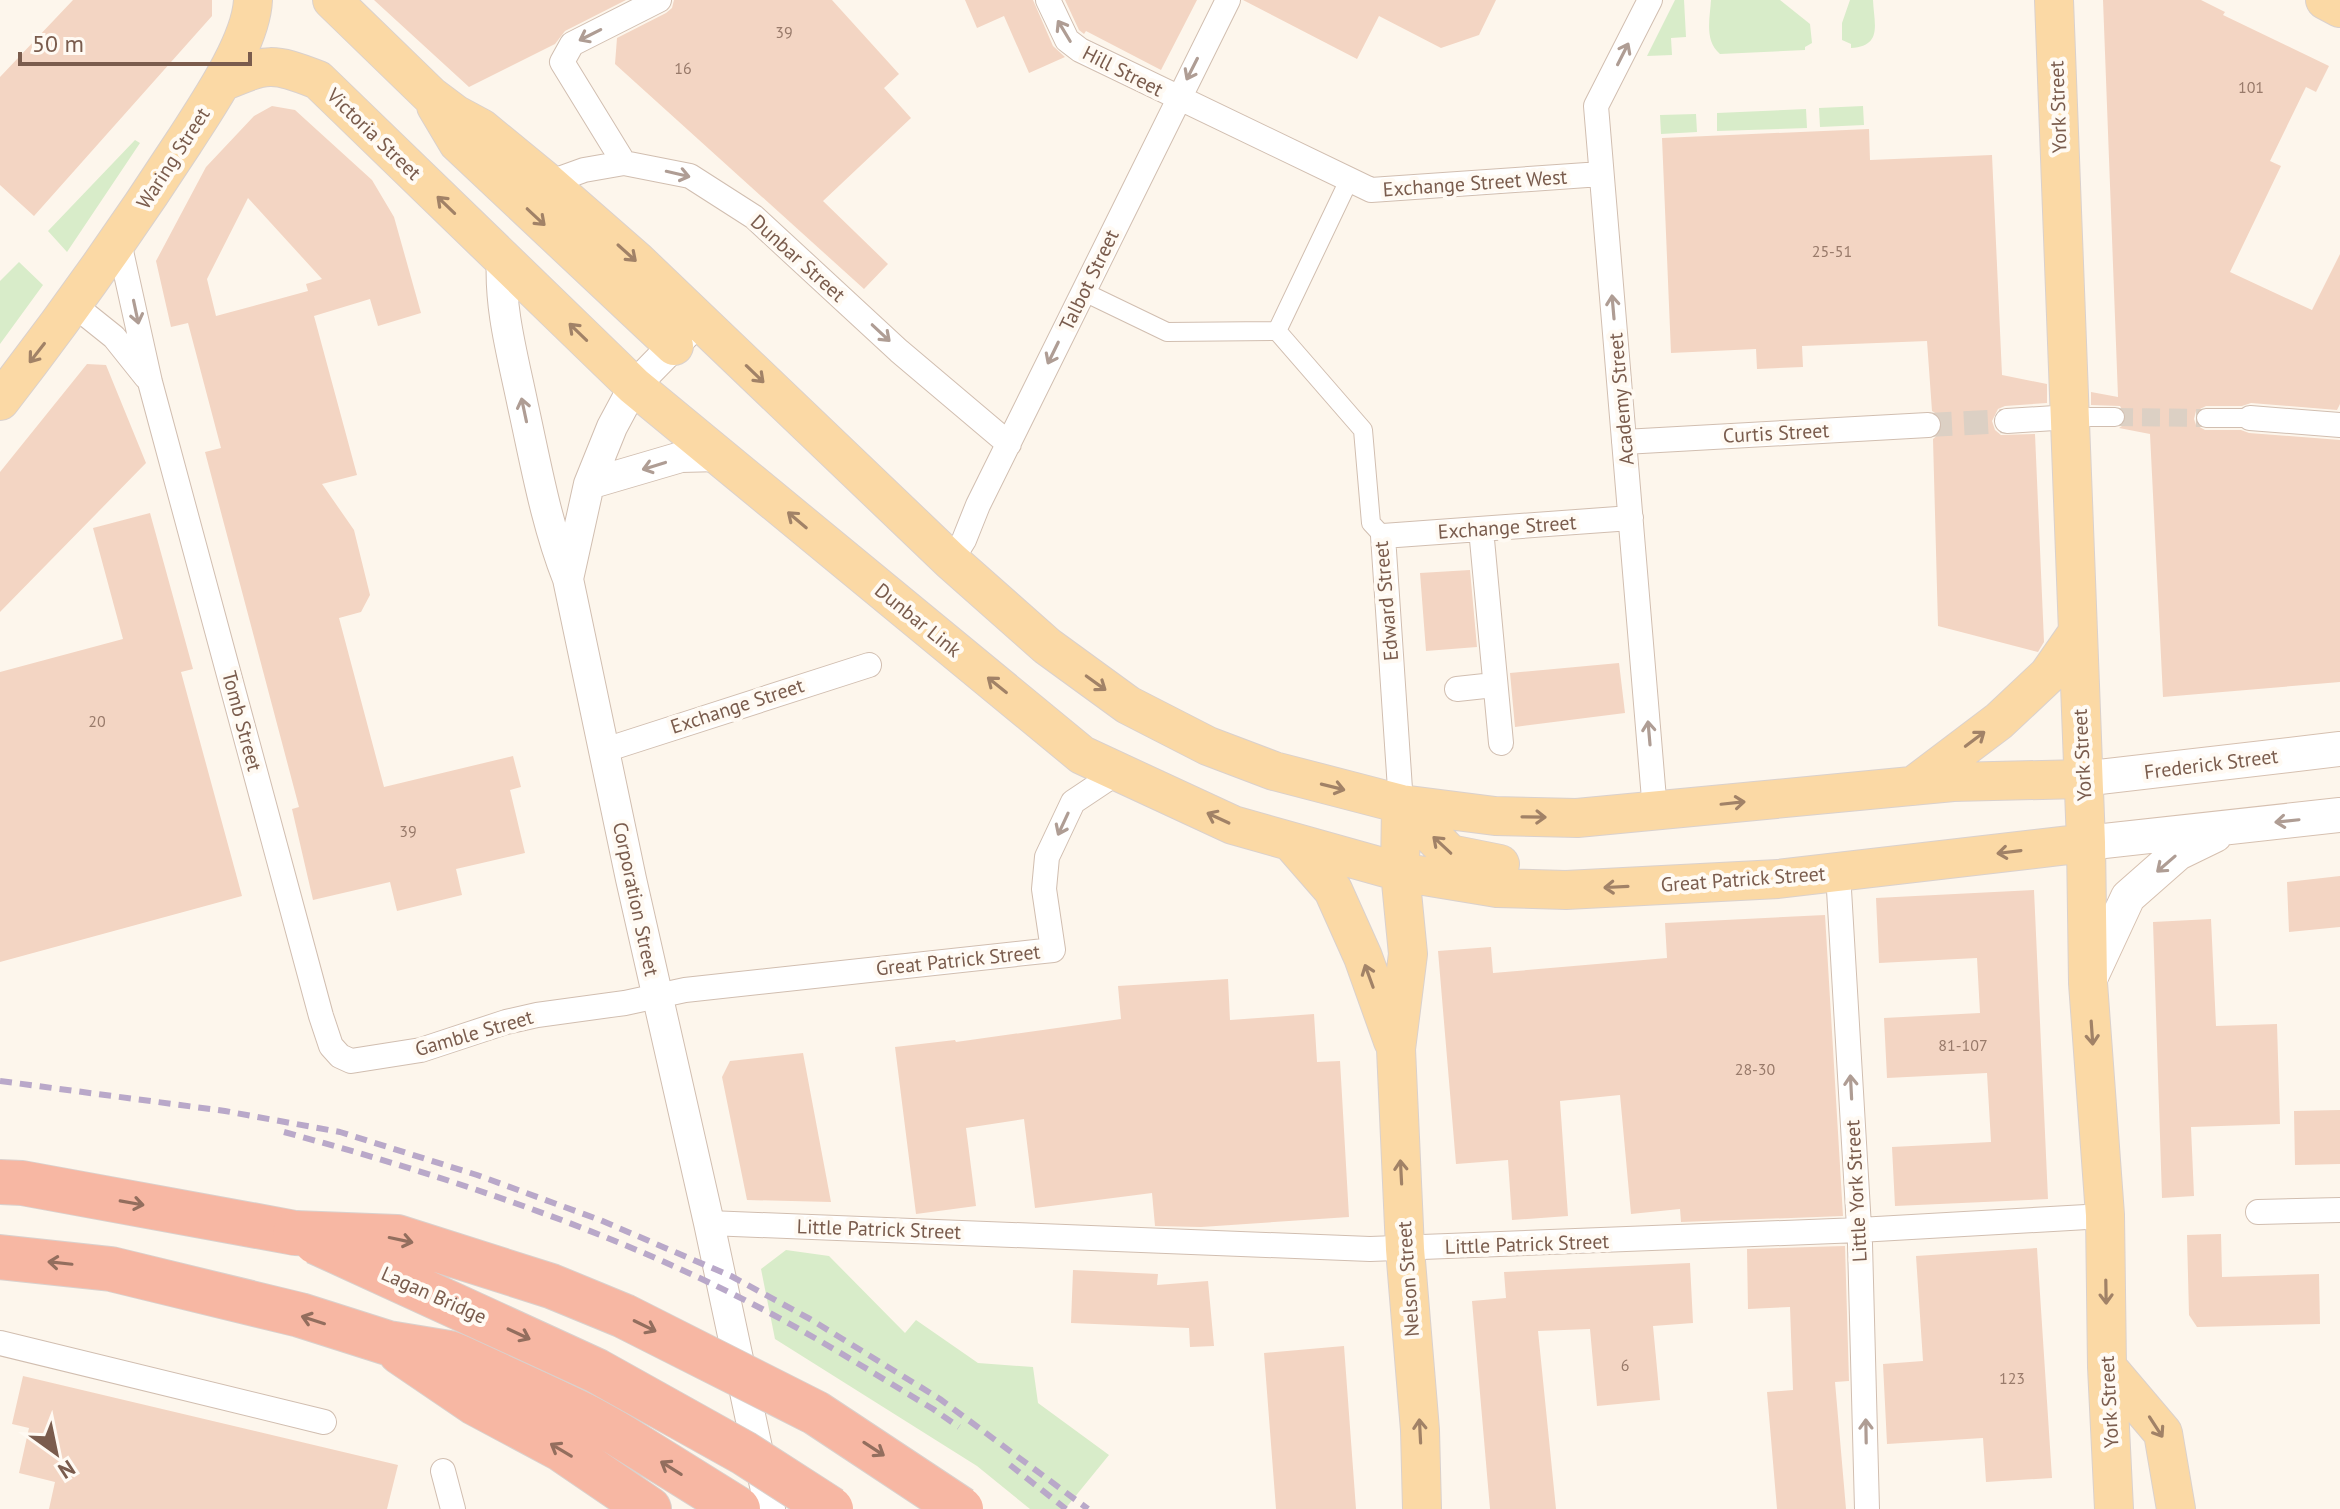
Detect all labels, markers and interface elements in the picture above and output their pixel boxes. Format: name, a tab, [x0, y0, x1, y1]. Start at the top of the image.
scale bar	[20, 16, 250, 66]
one-way arrow	[1056, 21, 1072, 43]
house number: 39	[775, 22, 793, 42]
text: 50 m	[32, 28, 84, 59]
one-way arrow	[578, 28, 602, 44]
street label: Hill Street	[1078, 40, 1168, 102]
one-way arrow	[1615, 43, 1631, 66]
one-way arrow	[1184, 57, 1200, 81]
house number: 16	[674, 58, 692, 78]
street label: York Street	[2043, 60, 2073, 154]
house number: 101	[2238, 77, 2264, 97]
street label: Victoria Street	[321, 82, 427, 186]
street label: Waring Street	[131, 102, 216, 214]
street label: Exchange Street West	[1382, 164, 1568, 202]
one-way arrow	[665, 167, 691, 182]
one-way arrow	[436, 195, 456, 214]
one-way arrow	[526, 208, 546, 226]
street label: Dunbar Street	[745, 209, 851, 308]
street label: Talbot Street	[1053, 225, 1125, 335]
house number: 25-51	[1812, 241, 1852, 261]
one-way arrow	[617, 244, 637, 262]
one-way arrow	[1605, 294, 1620, 321]
one-way arrow	[129, 299, 144, 324]
one-way arrow	[569, 323, 588, 342]
one-way arrow	[871, 324, 891, 343]
street label: Academy Street	[1602, 332, 1640, 466]
one-way arrow	[1045, 341, 1061, 365]
one-way arrow	[29, 342, 46, 363]
one-way arrow	[745, 365, 765, 384]
one-way arrow	[516, 398, 531, 424]
street label: Curtis Street	[1722, 417, 1830, 449]
one-way arrow	[641, 459, 667, 474]
street label: Exchange Street	[1437, 509, 1577, 545]
one-way arrow	[787, 511, 808, 529]
street label: Edward Street	[1368, 540, 1404, 662]
street label: Dunbar Link	[869, 577, 967, 663]
street label: Tomb Street	[216, 668, 268, 774]
street label: Exchange Street	[667, 672, 807, 740]
one-way arrow	[1085, 675, 1107, 691]
one-way arrow	[988, 676, 1008, 694]
street label: York Street	[2067, 708, 2097, 802]
house number: 20	[88, 711, 106, 731]
one-way arrow	[1641, 720, 1656, 747]
one-way arrow	[1964, 731, 1986, 747]
street label: Frederick Street	[2143, 743, 2280, 785]
one-way arrow	[1319, 780, 1345, 795]
one-way arrow	[1719, 796, 1746, 811]
one-way arrow	[1520, 809, 1547, 824]
one-way arrow	[1207, 810, 1231, 825]
one-way arrow	[1055, 812, 1070, 836]
one-way arrow	[2274, 813, 2301, 828]
street label: Corporation Street	[607, 820, 665, 979]
house number: 39	[399, 821, 417, 841]
one-way arrow	[1432, 835, 1452, 854]
one-way arrow	[1996, 845, 2023, 860]
one-way arrow	[2156, 855, 2176, 873]
street label: Great Patrick Street	[1660, 860, 1826, 898]
one-way arrow	[1603, 880, 1630, 895]
street label: Great Patrick Street	[875, 938, 1042, 982]
one-way arrow	[1361, 963, 1376, 988]
street label: Gamble Street	[412, 1004, 536, 1062]
one-way arrow	[2085, 1019, 2100, 1046]
house number: 81-107	[1938, 1035, 1988, 1055]
house number: 28-30	[1735, 1059, 1776, 1079]
one-way arrow	[1843, 1074, 1858, 1101]
street label: Little York Street	[1839, 1119, 1873, 1263]
one-way arrow	[1394, 1159, 1409, 1186]
one-way arrow	[119, 1197, 144, 1212]
street label: Little Patrick Street	[796, 1213, 962, 1245]
street label: Nelson Street	[1391, 1220, 1425, 1338]
street label: Little Patrick Street	[1444, 1228, 1610, 1260]
one-way arrow	[387, 1233, 413, 1248]
one-way arrow	[47, 1256, 74, 1271]
street label: Lagan Bridge	[377, 1260, 491, 1330]
one-way arrow	[2098, 1278, 2114, 1305]
one-way arrow	[301, 1312, 327, 1327]
one-way arrow	[633, 1319, 657, 1335]
one-way arrow	[507, 1328, 531, 1343]
house number: 6	[1621, 1355, 1629, 1375]
street label: York Street	[2094, 1355, 2124, 1449]
house number: 123	[1999, 1368, 2025, 1388]
north arrow	[16, 1413, 96, 1493]
one-way arrow	[2148, 1415, 2165, 1437]
one-way arrow	[1412, 1418, 1427, 1445]
one-way arrow	[1858, 1418, 1873, 1445]
one-way arrow	[550, 1442, 573, 1458]
one-way arrow	[862, 1442, 885, 1458]
text: N	[53, 1454, 81, 1485]
one-way arrow	[661, 1459, 683, 1476]

